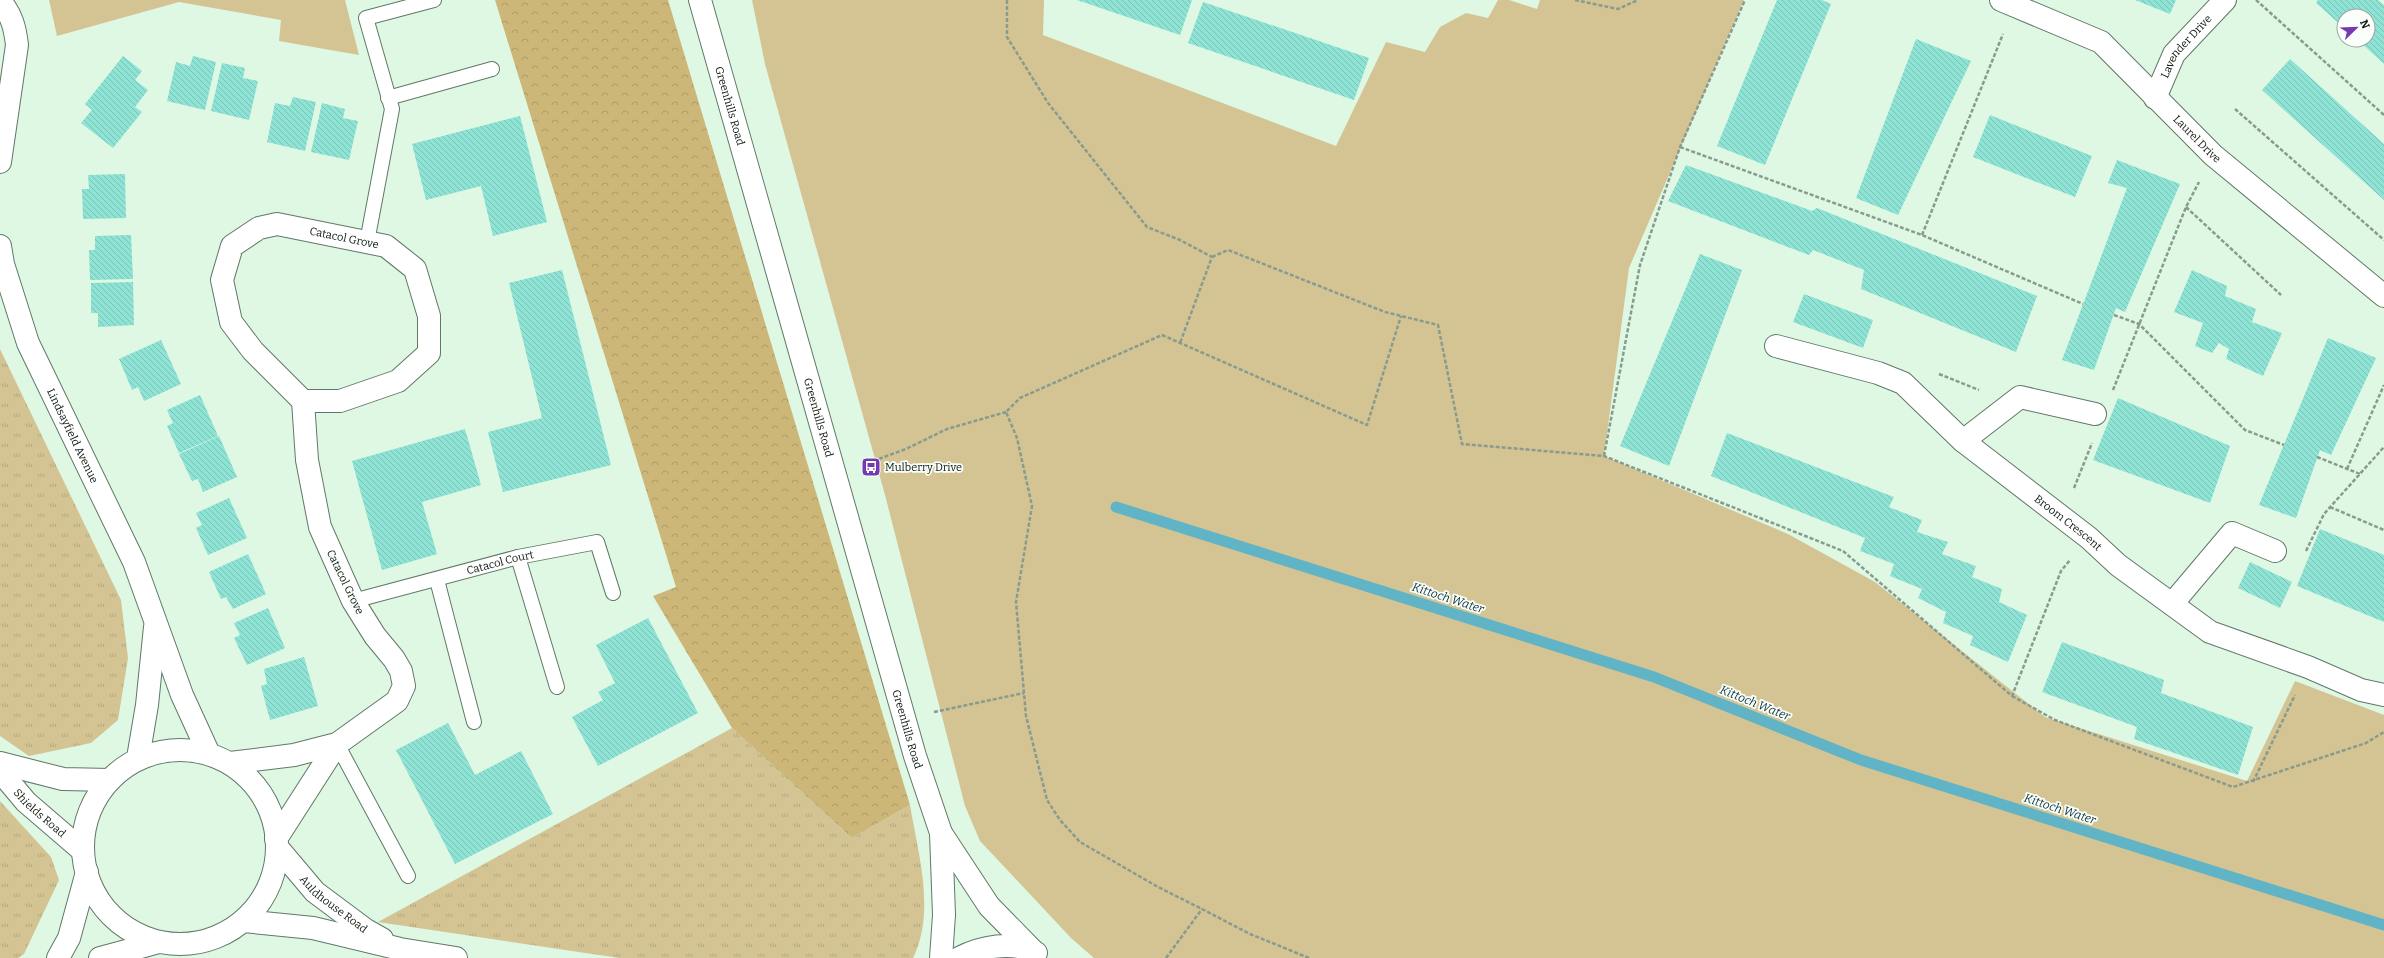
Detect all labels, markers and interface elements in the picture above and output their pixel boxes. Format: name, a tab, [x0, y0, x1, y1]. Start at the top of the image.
north arrow	[2336, 8, 2376, 48]
street label: Lavender Drive	[2158, 12, 2214, 80]
text: N	[2357, 18, 2373, 31]
street label: Greenhills Road	[713, 65, 748, 147]
street label: Laurel Drive	[2171, 112, 2224, 165]
street label: Catacol Grove	[308, 224, 380, 251]
street label: Greenhills Road	[801, 376, 836, 459]
street label: Lindsayfield Avenue	[44, 386, 101, 485]
bus stop icon: Mulberry Drive	[860, 456, 882, 478]
place label: Mulberry Drive	[885, 461, 962, 474]
street label: Broom Crescent	[2032, 492, 2104, 553]
street label: Catacol Grove	[324, 548, 366, 616]
street label: Catacol Court	[465, 548, 535, 577]
water label: Kittoch Water	[1410, 580, 1487, 617]
water label: Kittoch Water	[1718, 683, 1793, 724]
street label: Greenhills Road	[890, 688, 925, 771]
street label: Shields Road	[11, 786, 69, 840]
water label: Kittoch Water	[2022, 791, 2099, 828]
street label: Auldhouse Road	[297, 873, 370, 936]

